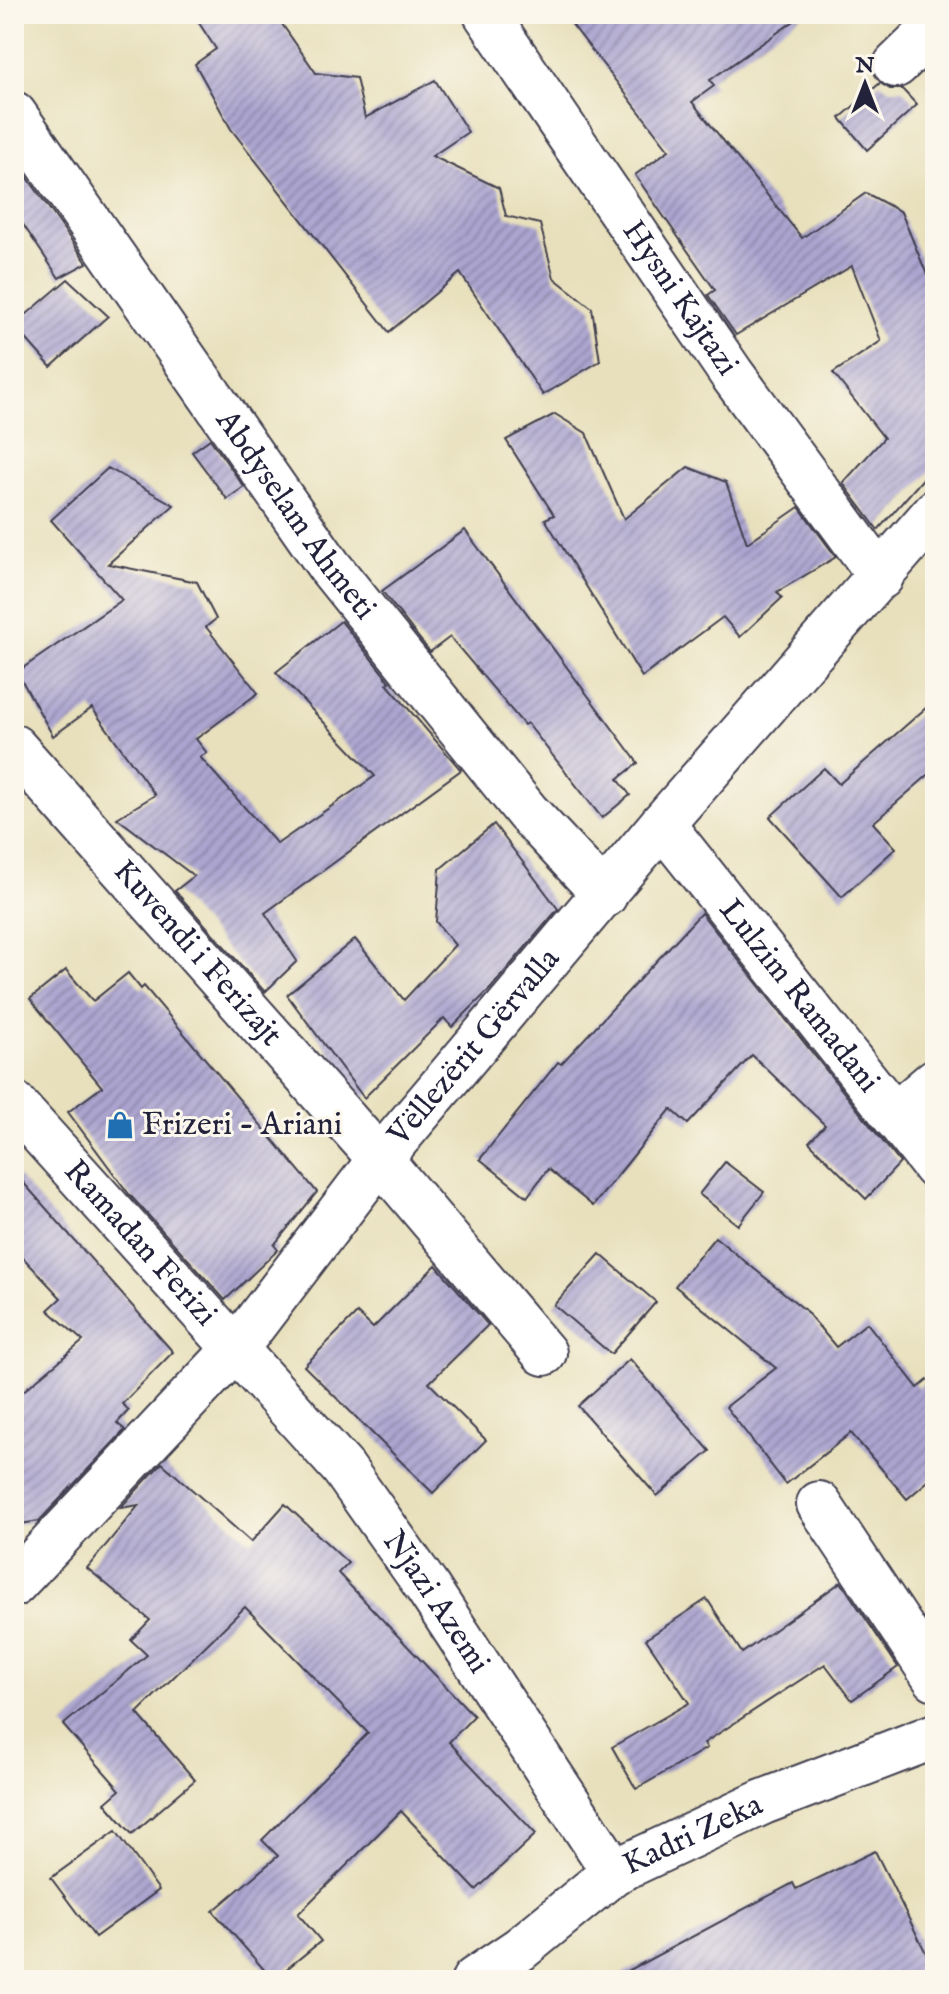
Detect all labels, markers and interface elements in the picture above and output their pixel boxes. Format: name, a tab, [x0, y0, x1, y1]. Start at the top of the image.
north arrow	[825, 44, 905, 124]
text: N	[854, 52, 875, 80]
street label: Hysni Kajtazi	[612, 213, 747, 384]
street label: Abdyselam Ahmeti	[206, 401, 385, 628]
street label: Kuvendi i Ferizajt	[104, 852, 291, 1055]
street label: Lulzim Ramadani	[709, 891, 889, 1101]
street label: Vëllezërit Gërvalla	[379, 939, 569, 1155]
place label: Frizeri - Ariani	[142, 1105, 342, 1146]
shop icon: Frizeri - Ariani	[105, 1110, 135, 1140]
street label: Ramadan Ferizi	[54, 1152, 226, 1335]
street label: Njazi Azemi	[373, 1523, 499, 1682]
street label: Kadri Zeka	[616, 1785, 769, 1885]

